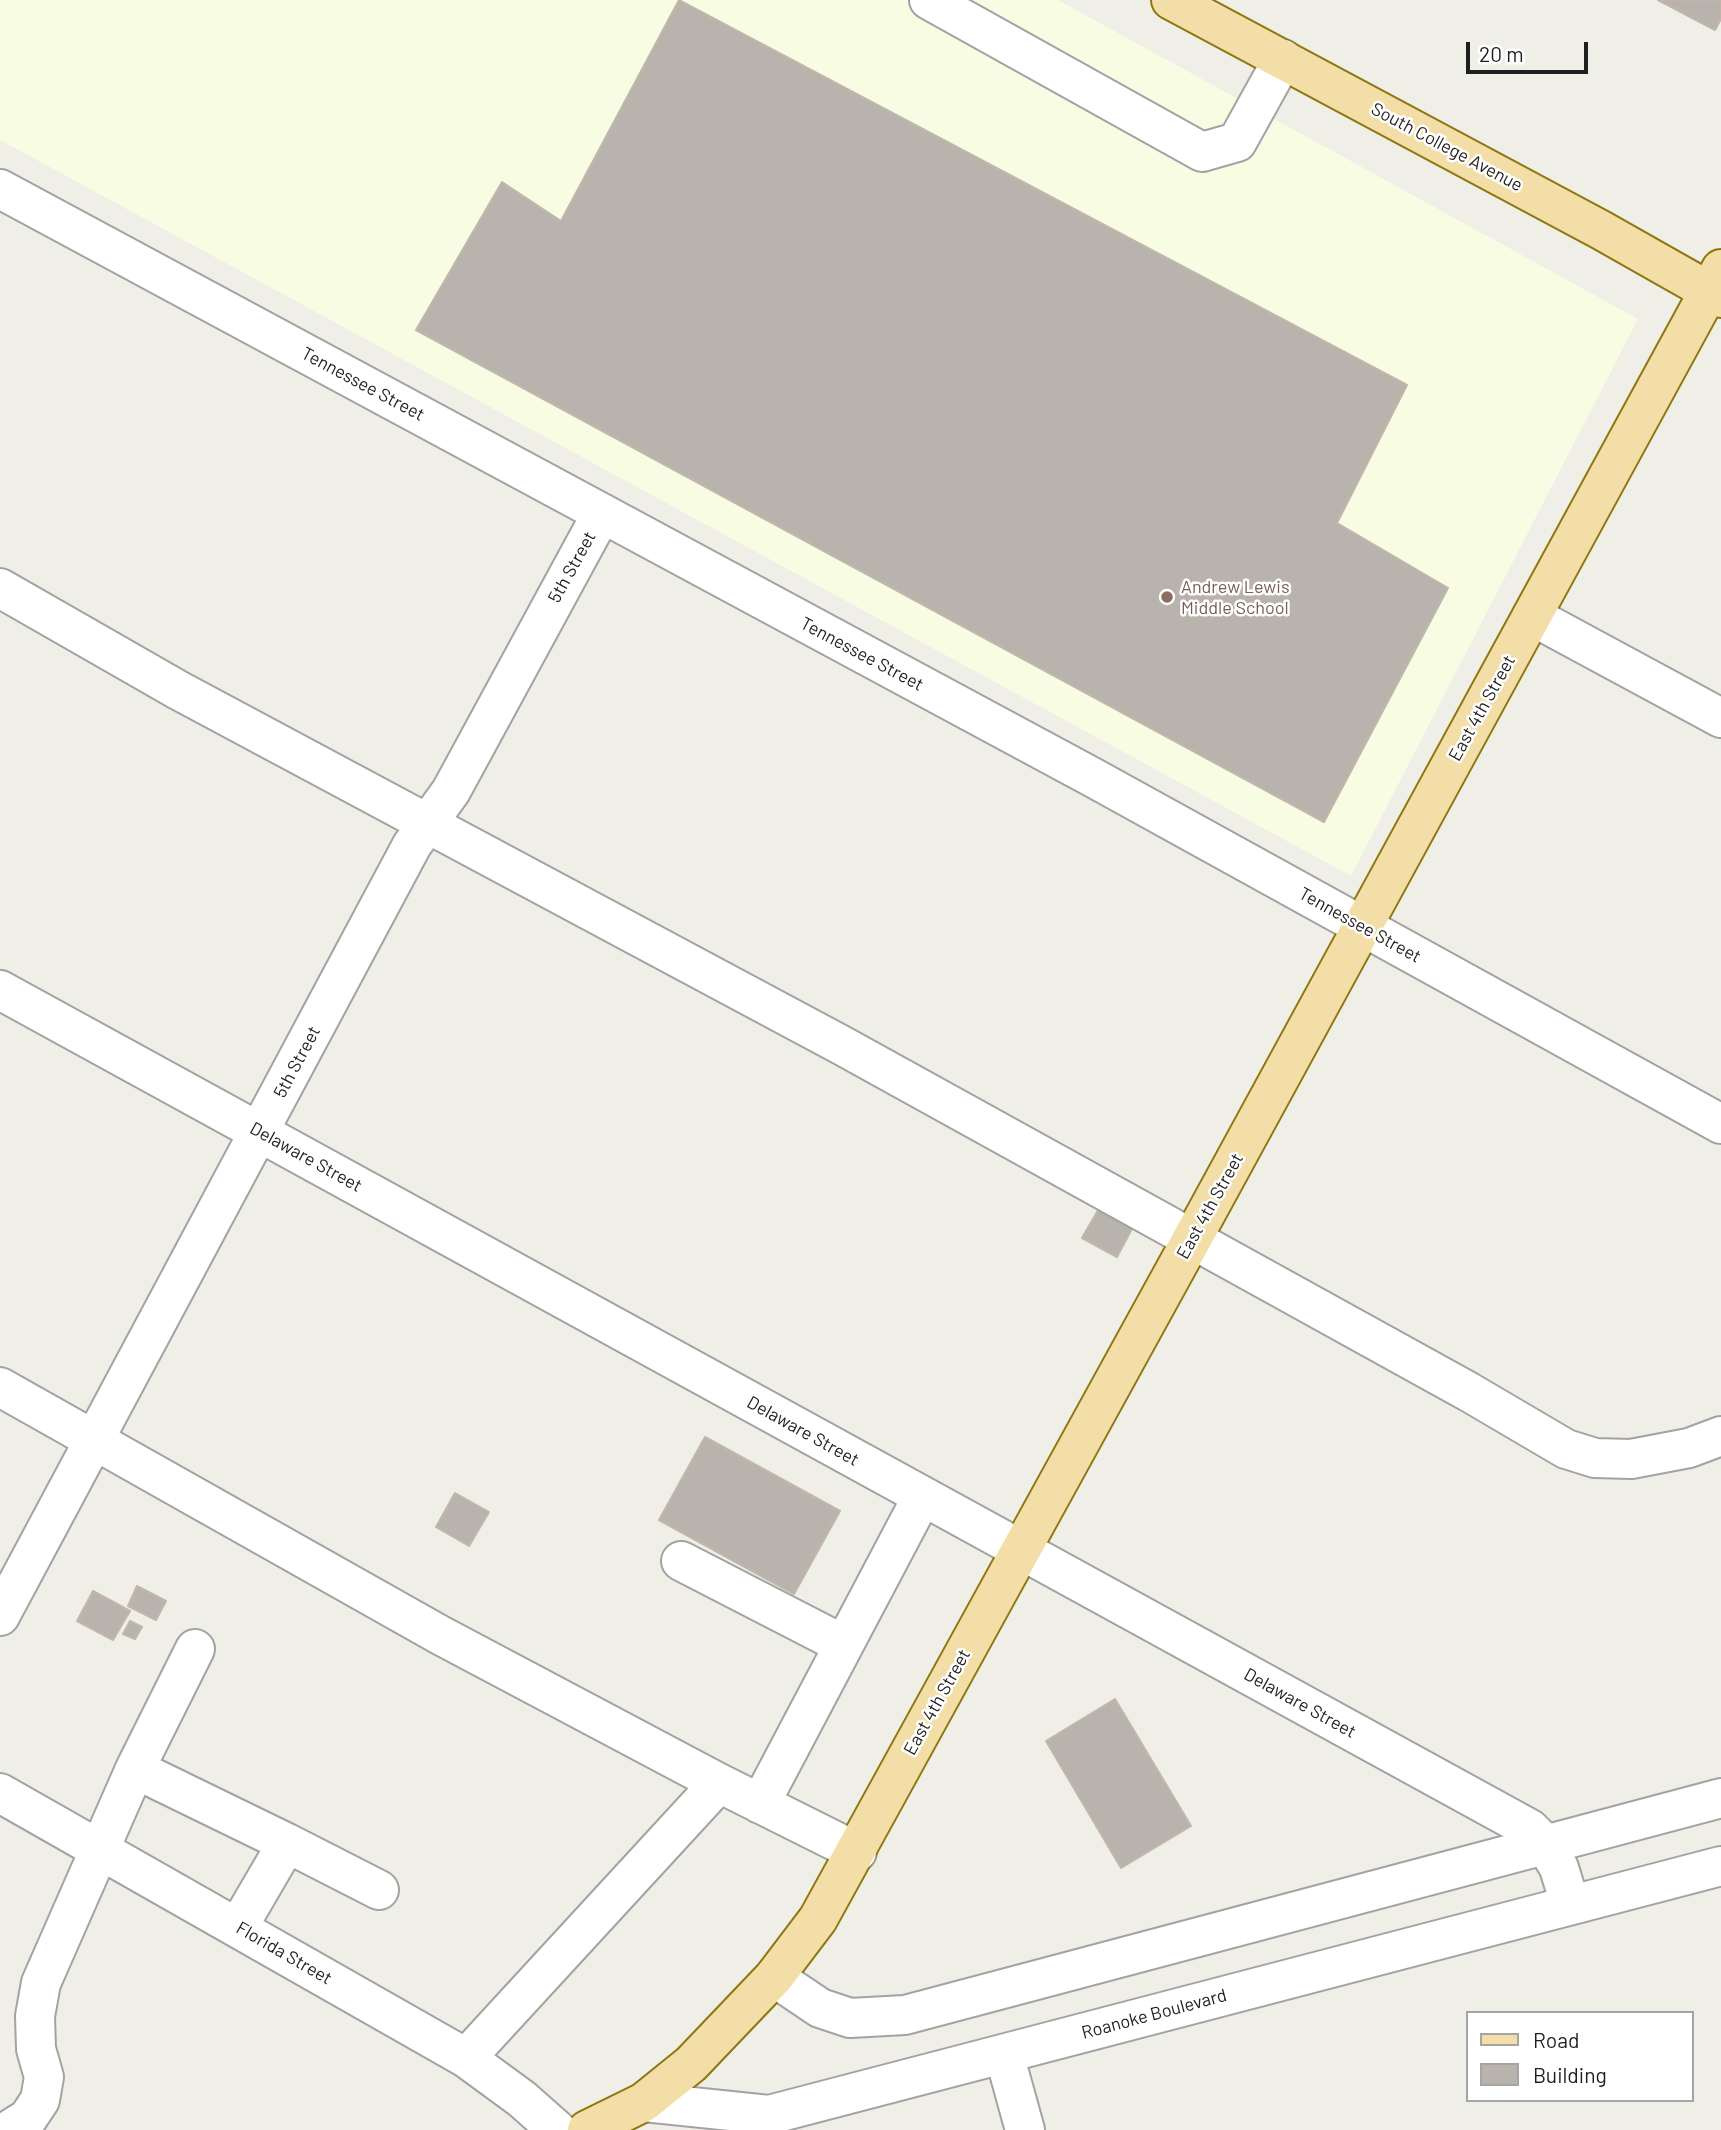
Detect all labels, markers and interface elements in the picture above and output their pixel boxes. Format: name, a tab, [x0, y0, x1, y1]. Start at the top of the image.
scale bar	[1469, 28, 1592, 72]
text: 20 m	[1479, 41, 1524, 66]
street label: South College Avenue	[1368, 98, 1526, 196]
street label: Tennessee Street	[298, 342, 428, 426]
street label: 5th Street	[544, 528, 600, 606]
place label: Andrew Lewis Middle School	[1181, 576, 1290, 618]
marker: Andrew Lewis Middle School	[1159, 589, 1175, 605]
street label: Tennessee Street	[797, 612, 927, 696]
street label: East 4th Street	[1444, 651, 1520, 765]
street label: Tennessee Street	[1295, 883, 1425, 967]
street label: 5th Street	[269, 1022, 325, 1102]
street label: Delaware Street	[246, 1117, 366, 1197]
street label: East 4th Street	[1172, 1149, 1248, 1263]
street label: Delaware Street	[743, 1391, 863, 1471]
street label: East 4th Street	[899, 1645, 975, 1759]
street label: Delaware Street	[1240, 1663, 1360, 1743]
street label: Florida Street	[232, 1917, 336, 1989]
street label: Roanoke Boulevard	[1079, 1984, 1229, 2044]
legend	[1466, 2011, 1693, 2102]
text: Road	[1533, 2027, 1579, 2052]
text: Building	[1533, 2062, 1607, 2087]

